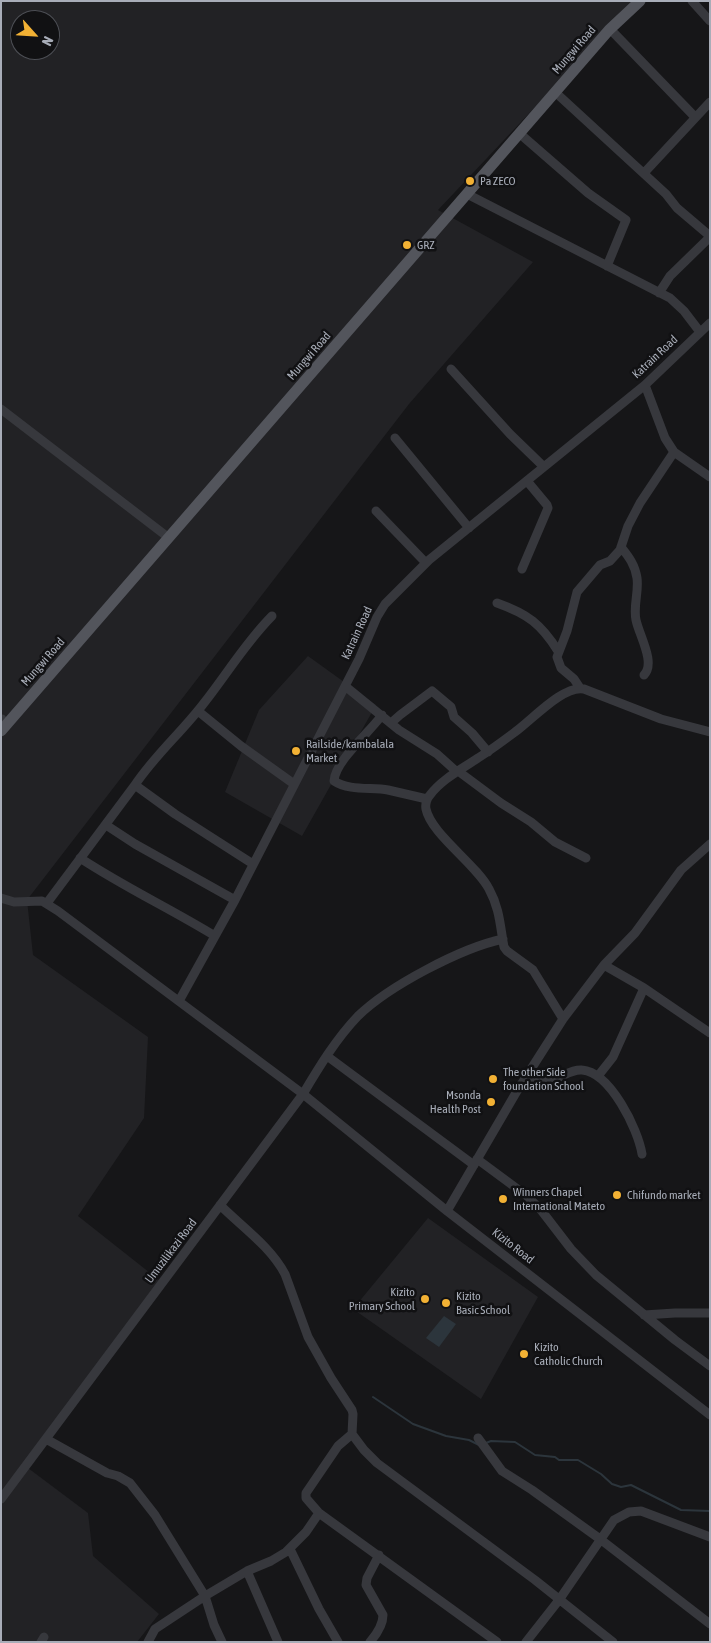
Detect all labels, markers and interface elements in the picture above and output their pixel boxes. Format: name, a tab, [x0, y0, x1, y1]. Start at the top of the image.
north arrow	[10, 10, 60, 60]
street label: Mungwi Road	[549, 23, 599, 77]
text: N	[39, 34, 57, 48]
place label: Pa ZECO	[480, 174, 516, 188]
marker: Pa ZECO	[464, 175, 476, 187]
place label: GRZ	[417, 238, 435, 252]
marker: GRZ	[401, 239, 413, 251]
street label: Mungwi Road	[284, 329, 334, 383]
street label: Katrain Road	[629, 332, 681, 382]
street label: Katrain Road	[338, 604, 376, 662]
street label: Mungwi Road	[18, 635, 68, 689]
place label: Railside/kambalala Market	[306, 737, 394, 765]
marker: Railside/kambalala Market	[290, 745, 302, 757]
place label: The other Side foundation School	[503, 1065, 584, 1093]
marker: The other Side foundation School	[487, 1073, 499, 1085]
place label: Msonda Health Post	[430, 1088, 481, 1116]
marker: Msonda Health Post	[485, 1096, 497, 1108]
place label: Winners Chapel International Mateto	[513, 1185, 605, 1213]
place label: Chifundo market	[627, 1188, 701, 1202]
marker: Chifundo market	[611, 1189, 623, 1201]
marker: Winners Chapel International Mateto	[497, 1193, 509, 1205]
street label: Umuzilikazi Road	[142, 1216, 200, 1286]
street label: Kizito Road	[489, 1225, 537, 1267]
place label: Kizito Primary School	[349, 1285, 415, 1313]
place label: Kizito Basic School	[456, 1289, 510, 1317]
marker: Kizito Primary School	[419, 1293, 431, 1305]
marker: Kizito Basic School	[440, 1297, 452, 1309]
place label: Kizito Catholic Church	[534, 1340, 603, 1368]
marker: Kizito Catholic Church	[518, 1348, 530, 1360]

